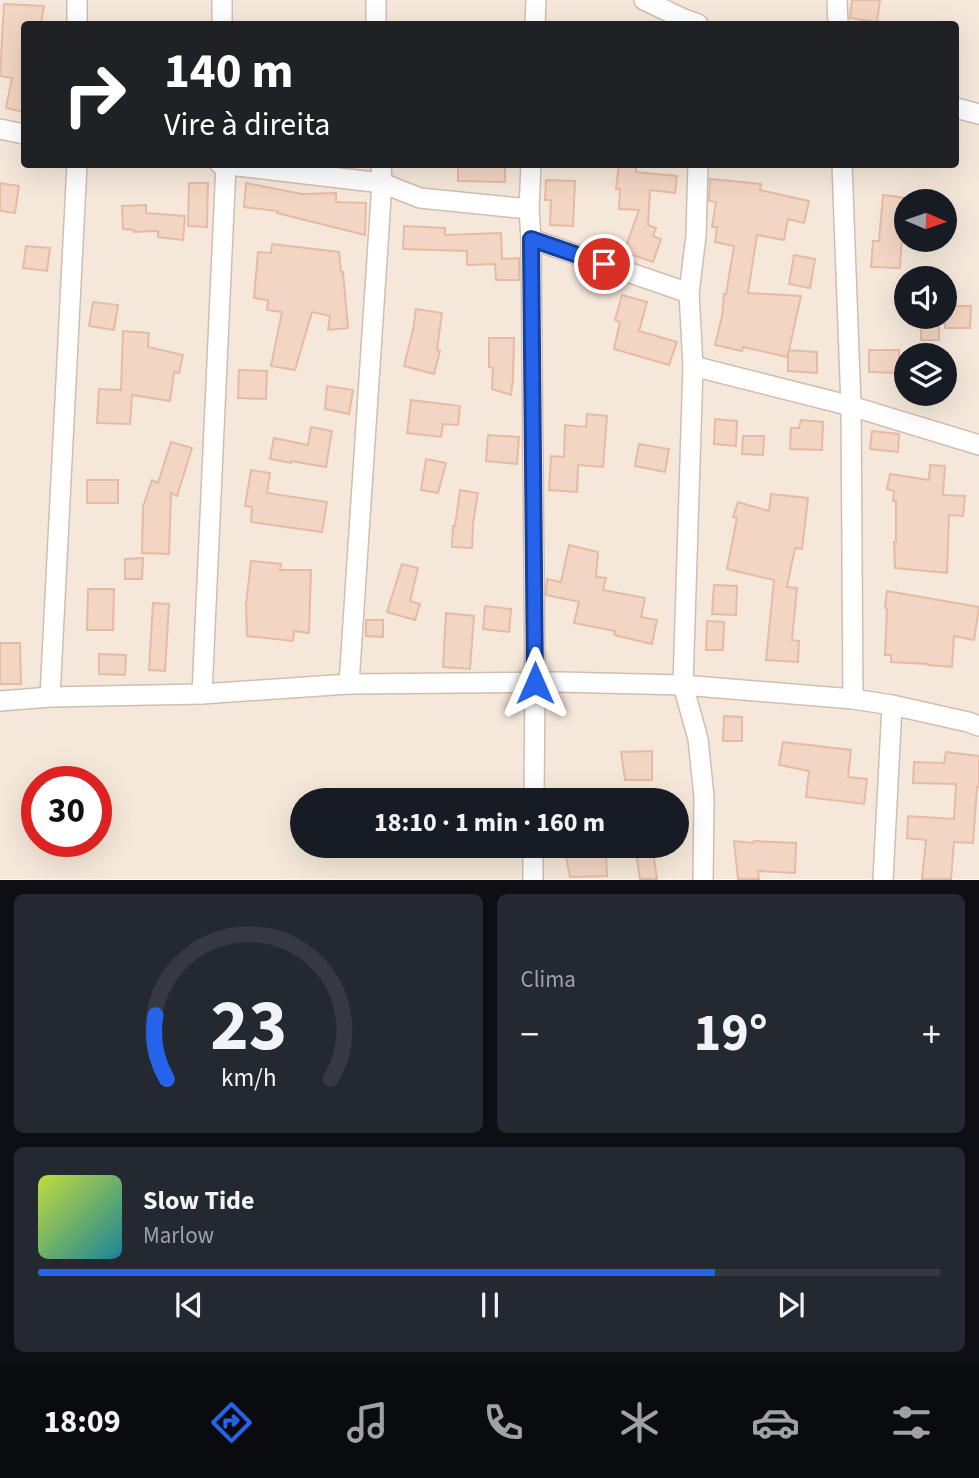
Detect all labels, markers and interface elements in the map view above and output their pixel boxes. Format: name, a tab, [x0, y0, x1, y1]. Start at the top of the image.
text: 140 m	[164, 37, 293, 107]
icon: right	[49, 49, 140, 140]
text: Vire à direita	[164, 102, 330, 148]
north arrow	[894, 189, 957, 252]
map controls	[894, 189, 957, 406]
pin	[574, 234, 634, 294]
icon: arrive	[585, 245, 623, 283]
button: sound	[894, 266, 957, 329]
button: layers	[894, 343, 957, 406]
position arrow	[498, 646, 572, 720]
speed limit sign: 30	[21, 766, 112, 857]
text: 18:10 · 1 min · 160 m	[374, 804, 605, 841]
text: Clima	[521, 963, 576, 996]
text: 23	[210, 975, 287, 1079]
text: 19°	[694, 997, 768, 1071]
text: −	[521, 1008, 539, 1062]
text: +	[922, 1008, 941, 1062]
text: km/h	[221, 1060, 276, 1096]
text: Slow Tide	[143, 1182, 254, 1219]
text: Marlow	[143, 1219, 214, 1252]
icon: previous	[170, 1286, 208, 1324]
icon: pause	[471, 1286, 509, 1324]
icon: next	[772, 1286, 810, 1324]
icon: directions	[207, 1398, 256, 1447]
icon: music	[343, 1398, 392, 1447]
icon: phone	[479, 1398, 528, 1447]
icon: climate	[615, 1398, 664, 1447]
icon: car	[751, 1398, 800, 1447]
icon: filters	[887, 1398, 936, 1447]
text: 18:09	[43, 1399, 121, 1445]

